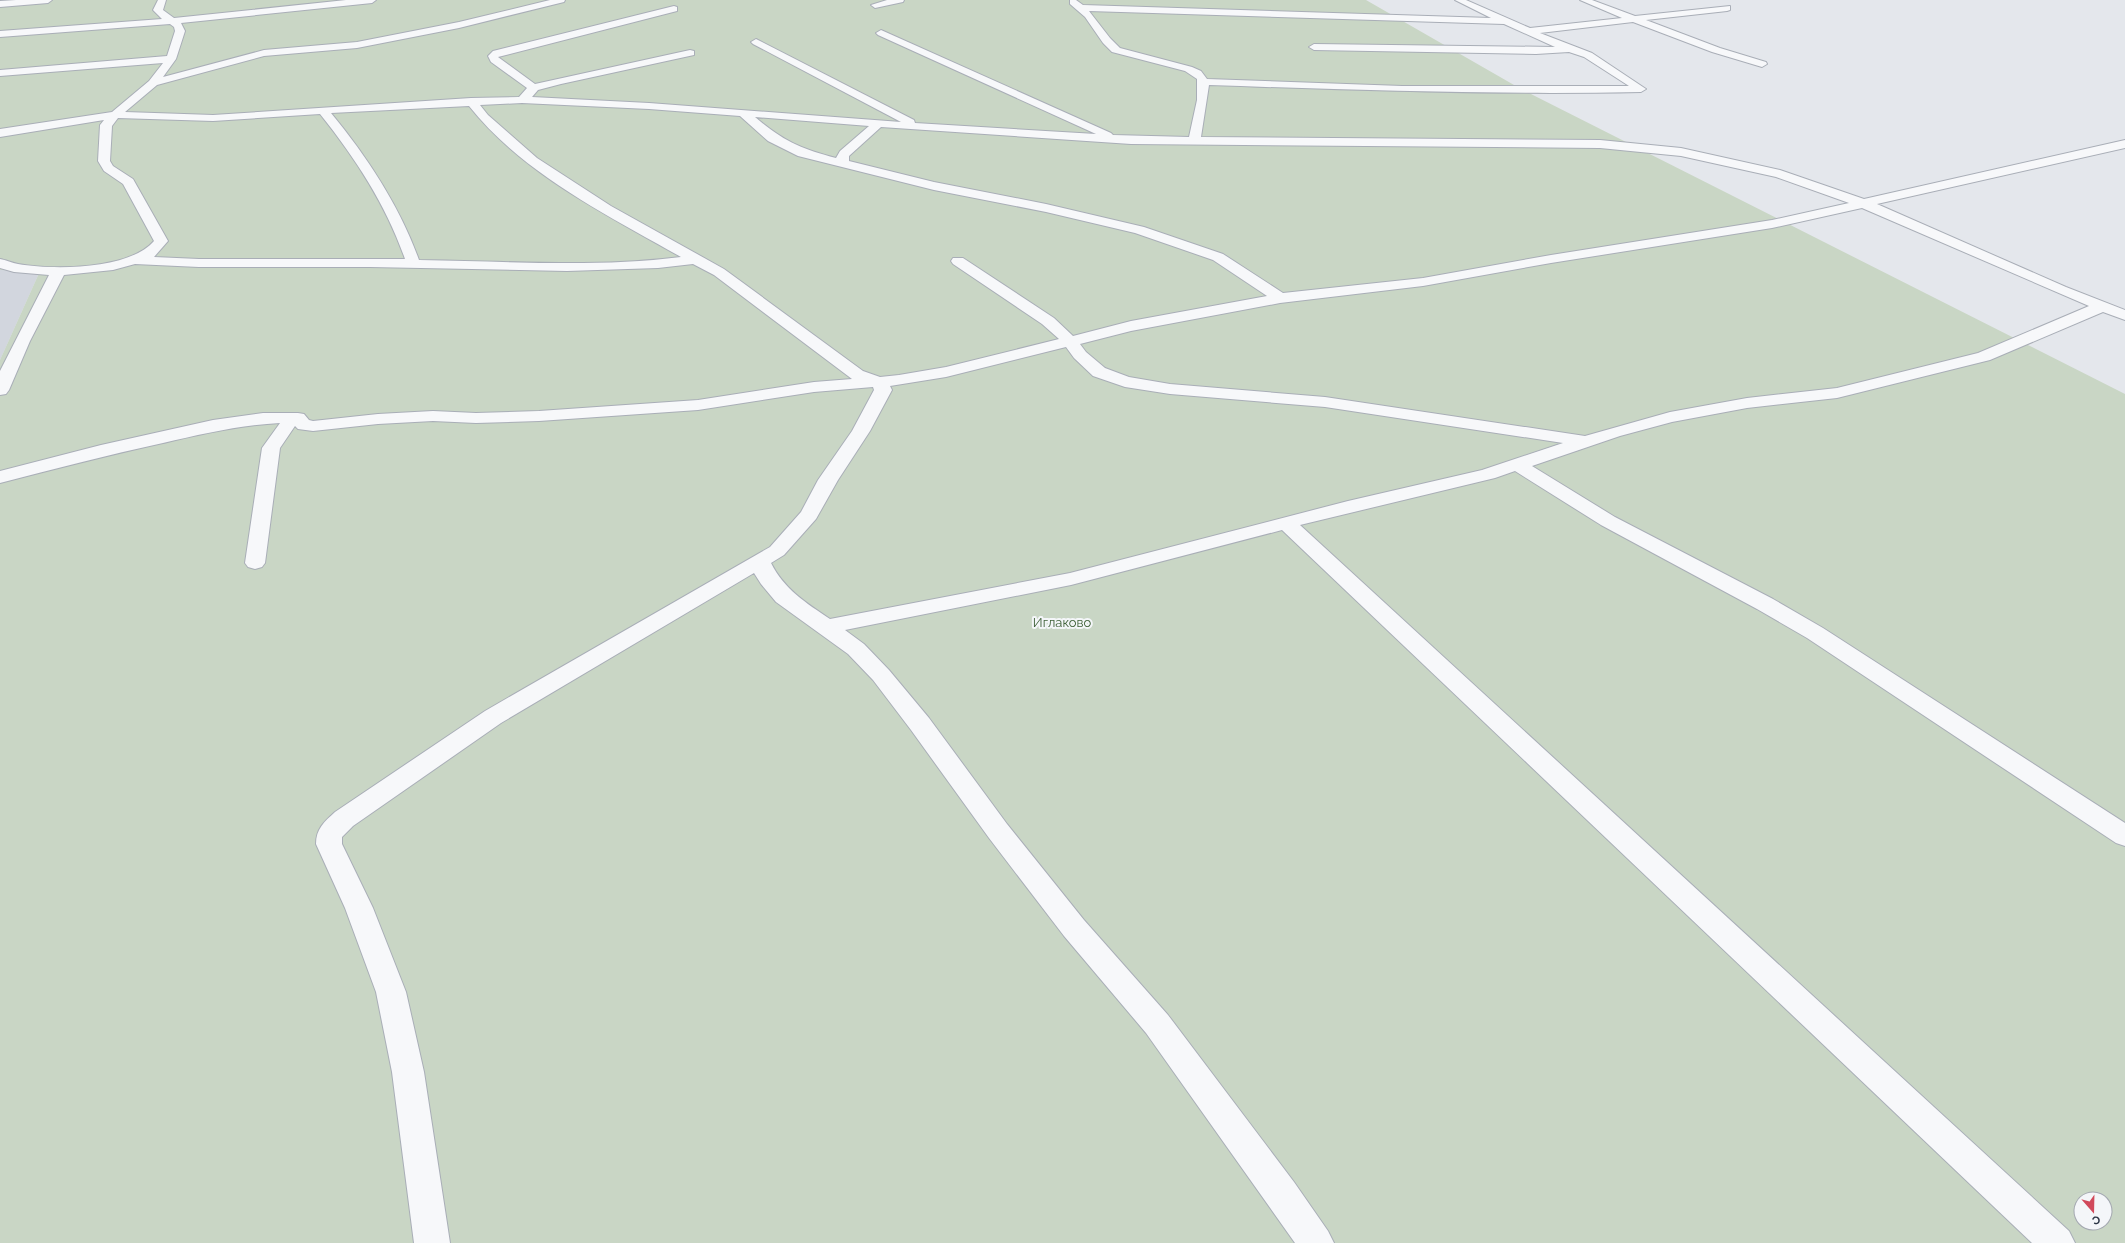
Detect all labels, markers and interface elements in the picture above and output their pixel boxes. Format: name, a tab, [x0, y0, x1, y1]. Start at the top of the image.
park label: Иглаково	[1033, 615, 1091, 630]
north arrow	[2073, 1191, 2113, 1231]
text: С	[2090, 1213, 2102, 1227]

